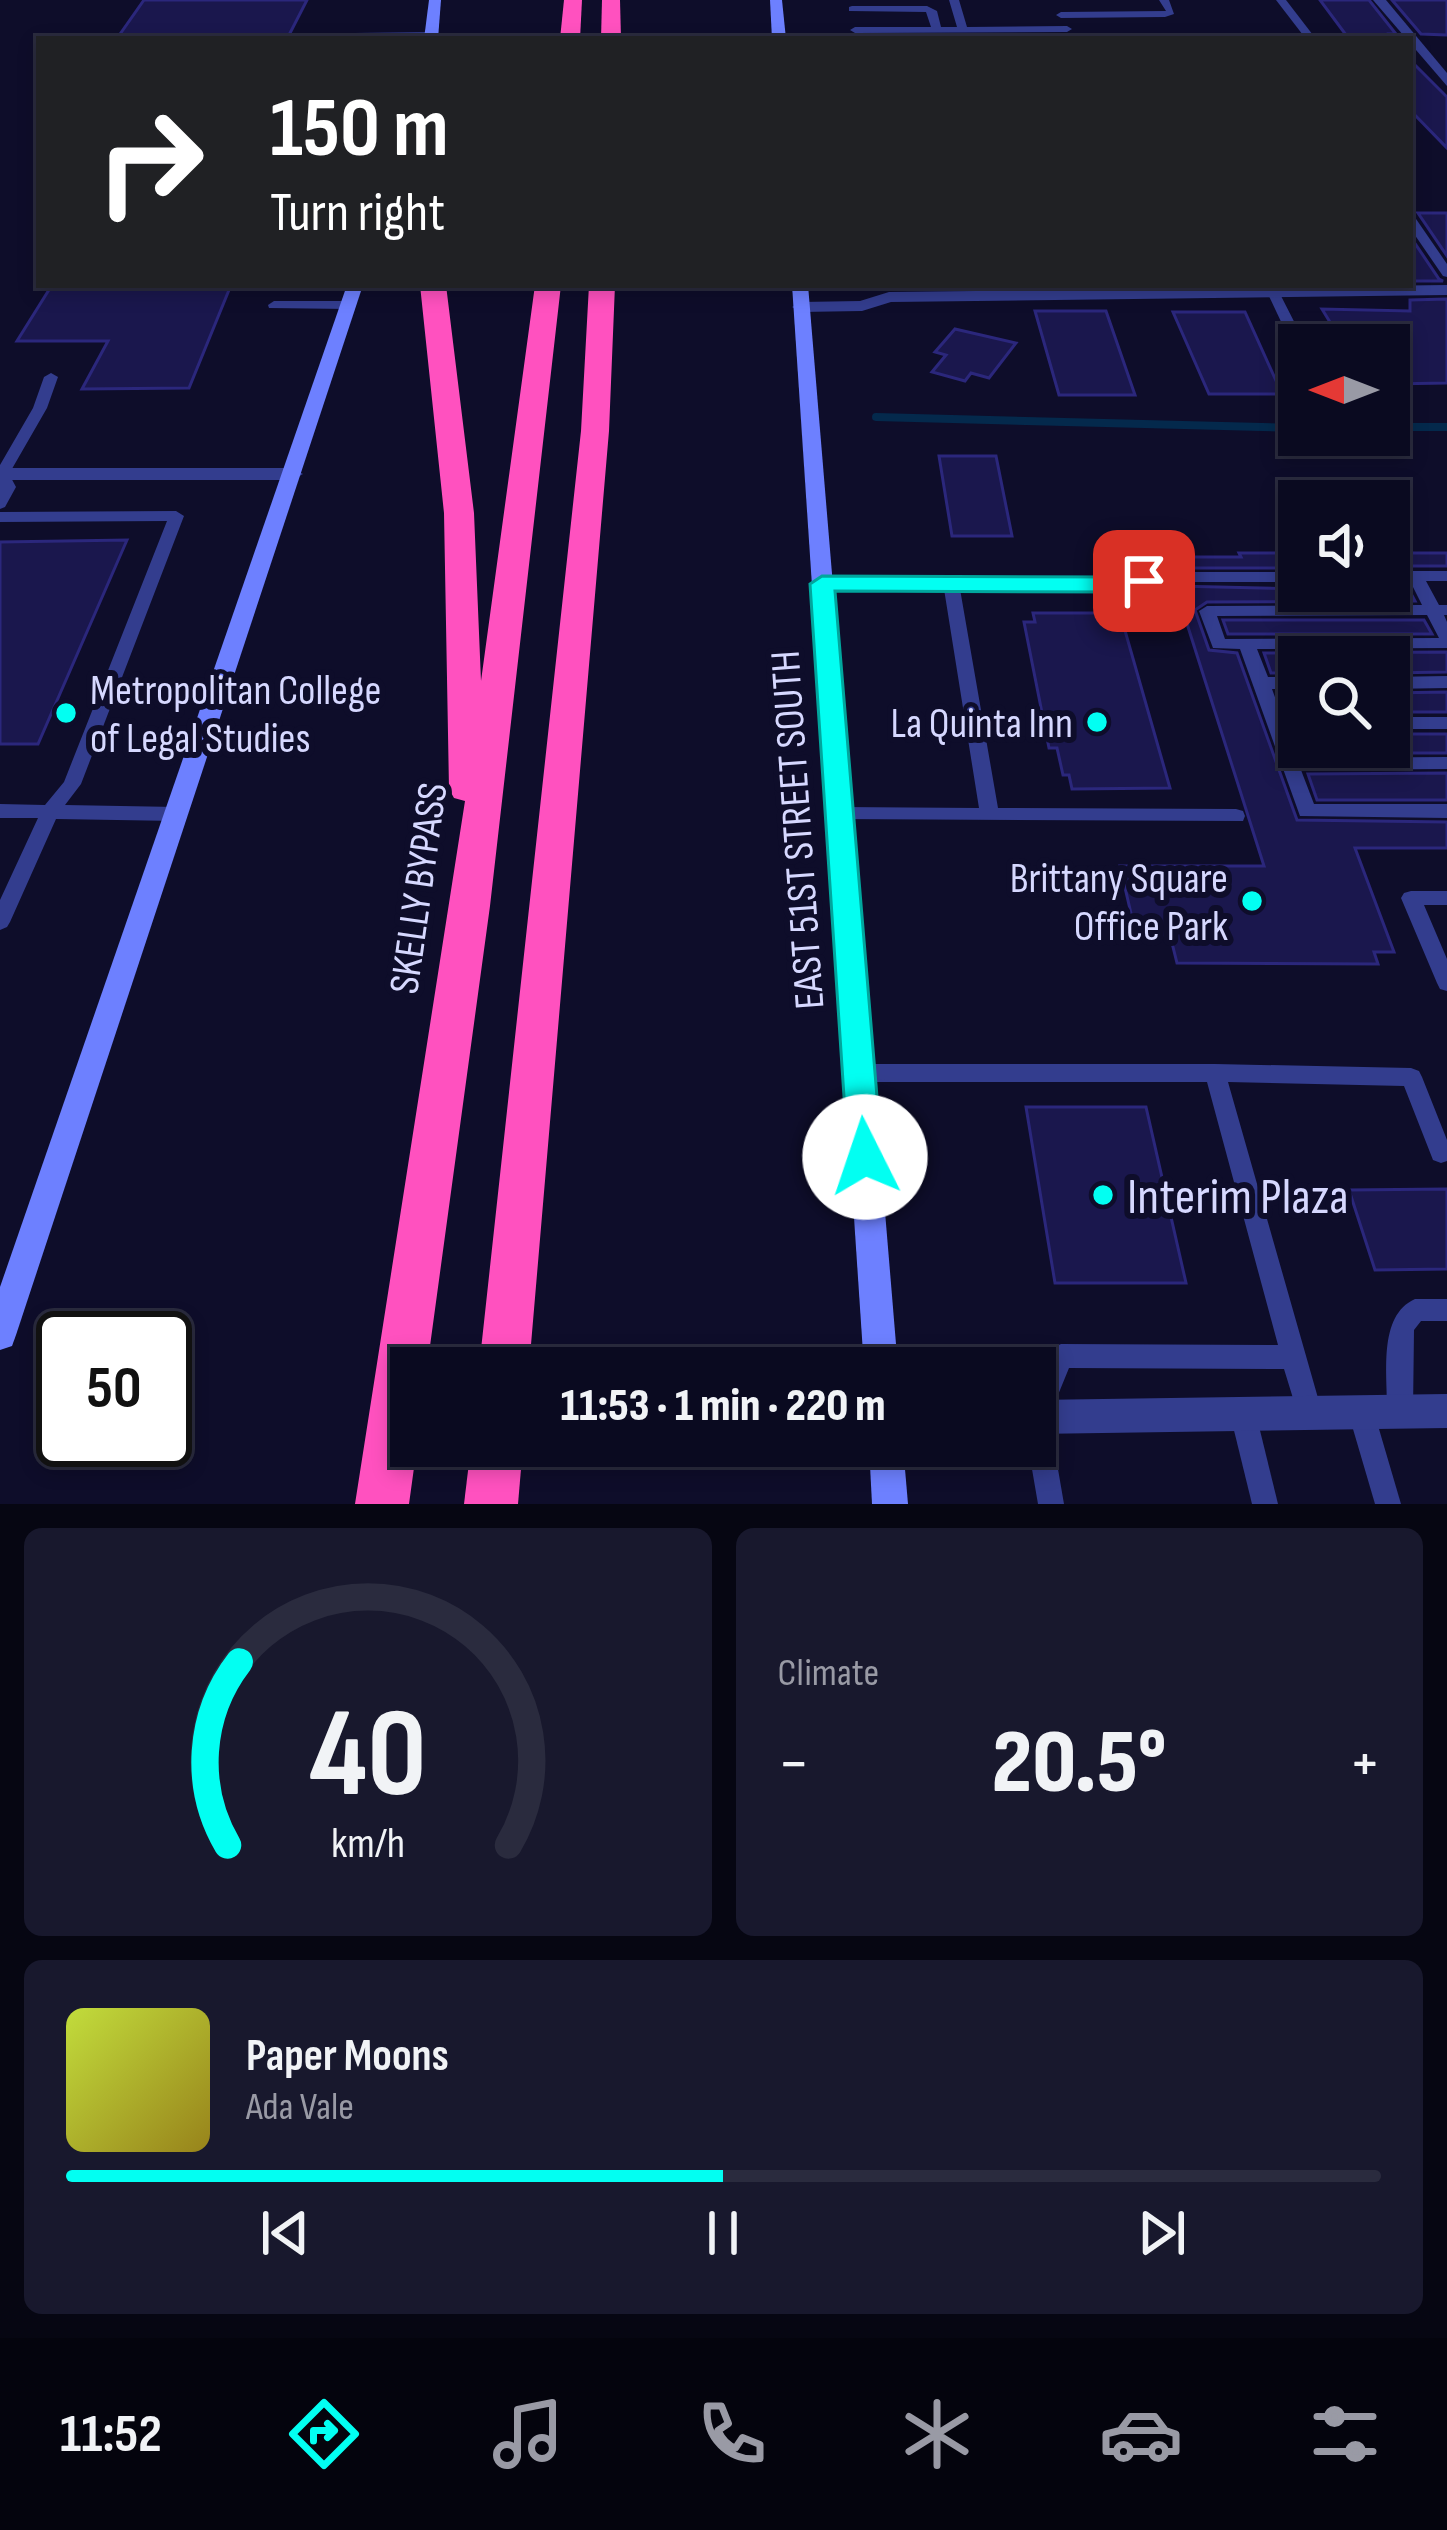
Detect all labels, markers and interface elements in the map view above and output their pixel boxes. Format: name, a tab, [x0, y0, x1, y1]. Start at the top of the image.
text: 150 m	[270, 79, 449, 180]
icon: right	[72, 84, 228, 240]
text: Turn right	[270, 181, 445, 246]
north arrow	[1278, 324, 1410, 456]
map controls	[1278, 324, 1410, 768]
button: sound	[1278, 480, 1410, 612]
pin	[1093, 530, 1195, 632]
icon: arrive	[1111, 548, 1177, 614]
button: search	[1278, 636, 1410, 768]
street label: EAST 51ST STREET SOUTH	[761, 649, 836, 1011]
place label: Metropolitan College of Legal Studies	[90, 666, 381, 765]
place label: La Quinta Inn	[890, 699, 1073, 750]
marker: Metropolitan College of Legal Studies	[53, 700, 79, 726]
marker: La Quinta Inn	[1084, 709, 1110, 735]
street label: SKELLY BYPASS	[379, 780, 460, 997]
place label: Brittany Square Office Park	[1010, 854, 1228, 953]
marker: Brittany Square Office Park	[1239, 888, 1265, 914]
position arrow	[802, 1094, 928, 1220]
place label: Interim Plaza	[1127, 1167, 1349, 1228]
marker: Interim Plaza	[1090, 1182, 1116, 1208]
speed limit sign: 50	[36, 1311, 192, 1467]
text: 11:53 · 1 min · 220 m	[561, 1379, 885, 1434]
text: Climate	[778, 1650, 879, 1697]
text: 40	[309, 1682, 426, 1831]
text: 20.5°	[992, 1710, 1167, 1818]
text: −	[778, 1725, 810, 1804]
text: +	[1349, 1725, 1381, 1804]
text: km/h	[331, 1818, 405, 1870]
text: Paper Moons	[246, 2029, 449, 2084]
text: Ada Vale	[246, 2084, 354, 2131]
icon: previous	[252, 2200, 318, 2266]
icon: pause	[690, 2200, 756, 2266]
icon: next	[1129, 2200, 1195, 2266]
icon: directions	[282, 2392, 366, 2476]
icon: music	[486, 2392, 570, 2476]
icon: phone	[690, 2392, 774, 2476]
icon: climate	[895, 2392, 979, 2476]
icon: car	[1099, 2392, 1183, 2476]
icon: filters	[1303, 2392, 1387, 2476]
text: 11:52	[60, 2402, 162, 2467]

